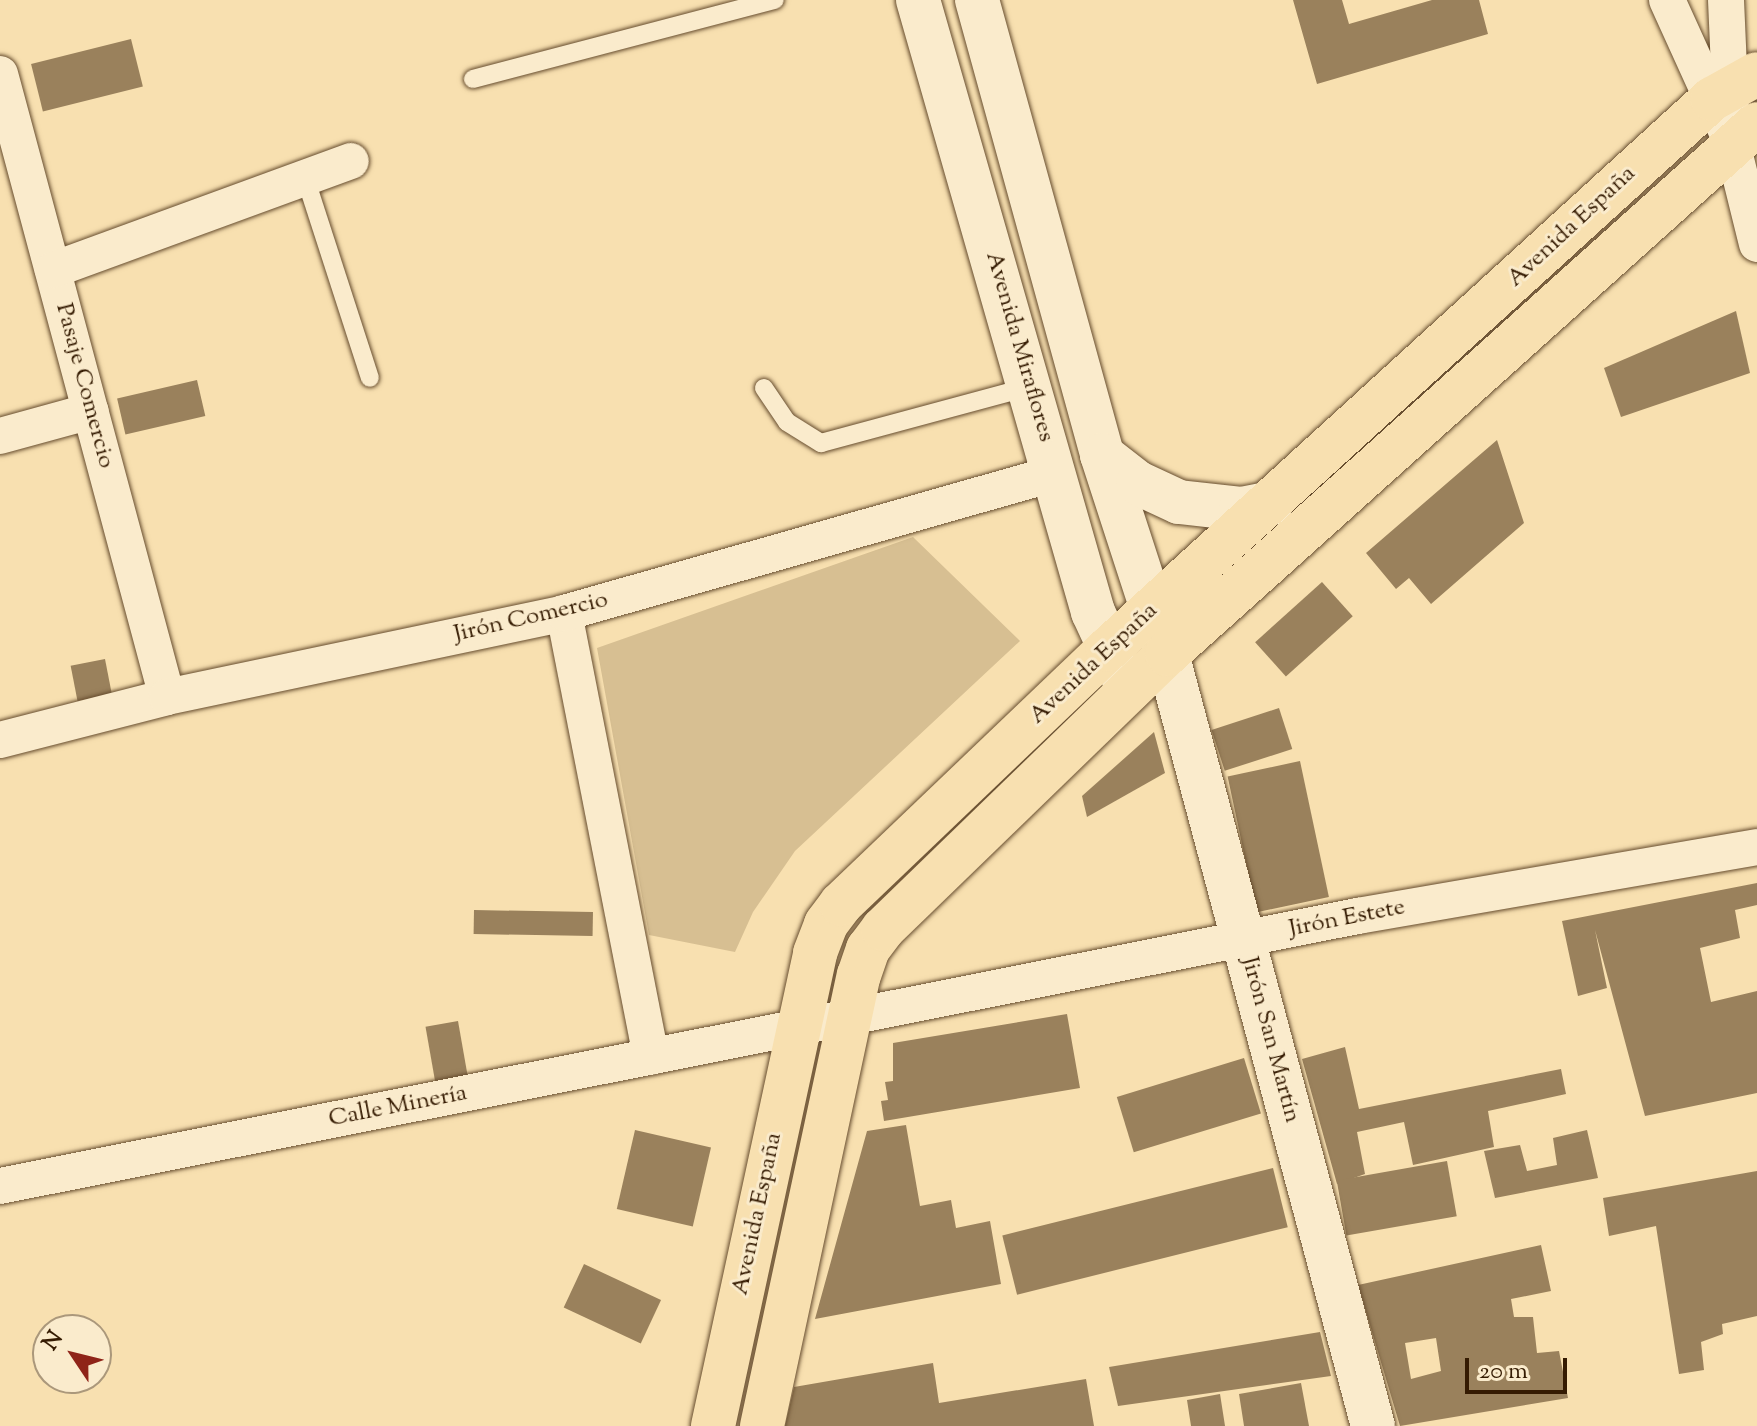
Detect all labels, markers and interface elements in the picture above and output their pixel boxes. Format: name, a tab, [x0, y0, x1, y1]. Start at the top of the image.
street label: Avenida España	[1502, 160, 1642, 294]
street label: Avenida Miraflores	[978, 249, 1060, 445]
street label: Pasaje Comercio	[48, 300, 120, 472]
street label: Jirón Comercio	[451, 586, 611, 650]
street label: Avenida España	[1024, 597, 1164, 731]
street label: Jirón Estete	[1286, 894, 1408, 944]
street label: Jirón San Martín	[1234, 954, 1306, 1126]
street label: Calle Minería	[326, 1079, 470, 1135]
street label: Avenida España	[727, 1130, 789, 1298]
north arrow	[32, 1314, 112, 1394]
text: N	[36, 1325, 72, 1358]
scale bar	[1469, 1342, 1571, 1392]
text: 20 m	[1479, 1355, 1528, 1389]

